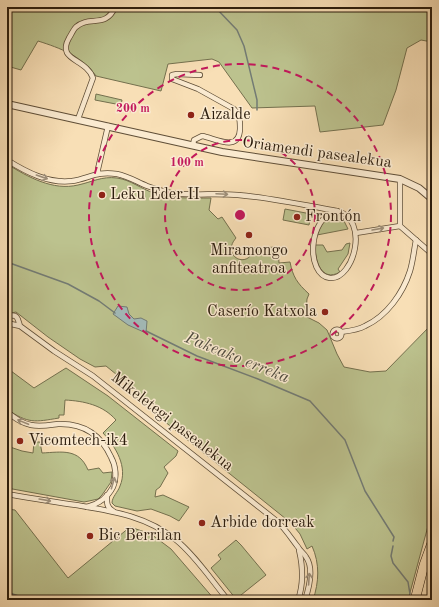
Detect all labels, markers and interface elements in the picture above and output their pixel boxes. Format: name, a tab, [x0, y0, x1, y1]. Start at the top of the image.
text: 200 m	[116, 103, 150, 115]
place label: Aizalde	[199, 107, 251, 123]
marker: Aizalde	[186, 110, 196, 120]
street label: Oriamendi pasealekua	[241, 135, 393, 171]
text: 100 m	[170, 157, 204, 169]
one-way arrow	[35, 174, 48, 181]
place label: Leku Eder II	[110, 187, 200, 203]
marker: Leku Eder II	[97, 190, 107, 200]
one-way arrow	[215, 190, 228, 197]
centre of rings	[233, 208, 247, 222]
place label: Frontón	[305, 209, 361, 225]
marker: Frontón	[292, 212, 302, 222]
one-way arrow	[371, 225, 384, 233]
marker: Miramongo anfiteatroa	[244, 230, 254, 240]
place label: Miramongo anfiteatroa	[210, 243, 288, 277]
place label: Caserío Katxola	[207, 304, 317, 320]
marker: Caserío Katxola	[320, 307, 330, 317]
water label: Pakeako erreka	[182, 329, 292, 387]
street label: Mikeletegi pasealekua	[108, 369, 236, 475]
one-way arrow	[17, 418, 29, 425]
place label: Vicomtech-ik4	[28, 433, 128, 449]
marker: Vicomtech-ik4	[15, 436, 25, 446]
one-way arrow	[110, 476, 117, 489]
one-way arrow	[39, 496, 52, 504]
place label: Arbide dorreak	[210, 515, 314, 531]
marker: Arbide dorreak	[197, 518, 207, 528]
place label: Bic Berrilan	[98, 528, 182, 544]
marker: Bic Berrilan	[85, 531, 95, 541]
one-way arrow	[306, 573, 313, 586]

